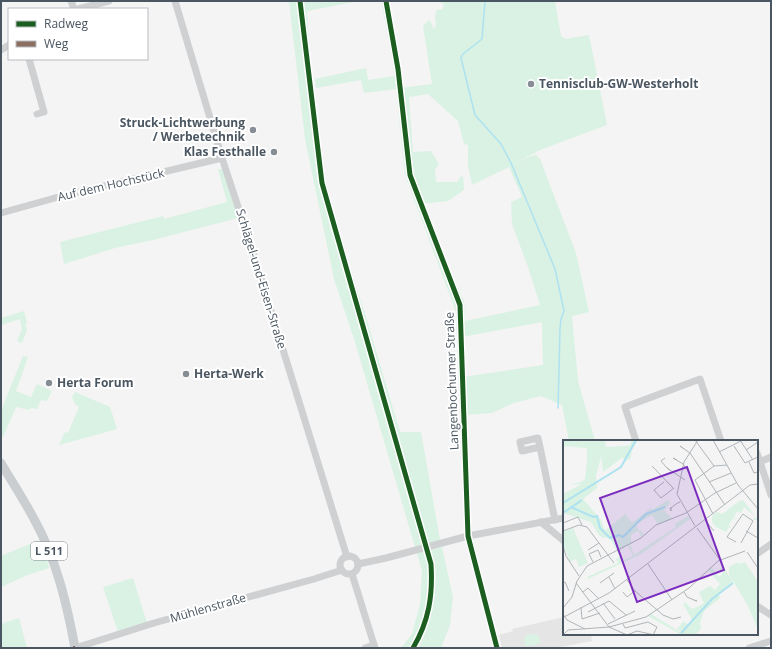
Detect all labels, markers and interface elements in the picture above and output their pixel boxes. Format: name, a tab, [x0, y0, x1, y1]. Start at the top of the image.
legend	[8, 8, 148, 60]
text: Radweg	[44, 15, 88, 32]
text: Weg	[44, 35, 69, 52]
place label: Tennisclub-GW-Westerholt	[539, 75, 698, 92]
marker: Tennisclub-GW-Westerholt	[526, 79, 536, 89]
place label: Struck-Lichtwerbung / Werbetechnik	[120, 114, 246, 145]
marker: Struck-Lichtwerbung / Werbetechnik	[248, 125, 258, 135]
place label: Klas Festhalle	[184, 143, 266, 160]
marker: Klas Festhalle	[269, 147, 279, 157]
street label: Auf dem Hochstück	[56, 164, 167, 205]
street label: Schlägel-und-Eisen-Straße	[232, 207, 291, 351]
street label: Langenbochumer Straße	[441, 311, 462, 450]
place label: Herta-Werk	[194, 365, 264, 382]
marker: Herta-Werk	[181, 369, 191, 379]
place label: Herta Forum	[57, 374, 133, 391]
marker: Herta Forum	[44, 378, 54, 388]
inset map	[563, 440, 758, 635]
road number: L 511	[31, 542, 67, 560]
street label: Mühlenstraße	[168, 588, 248, 626]

